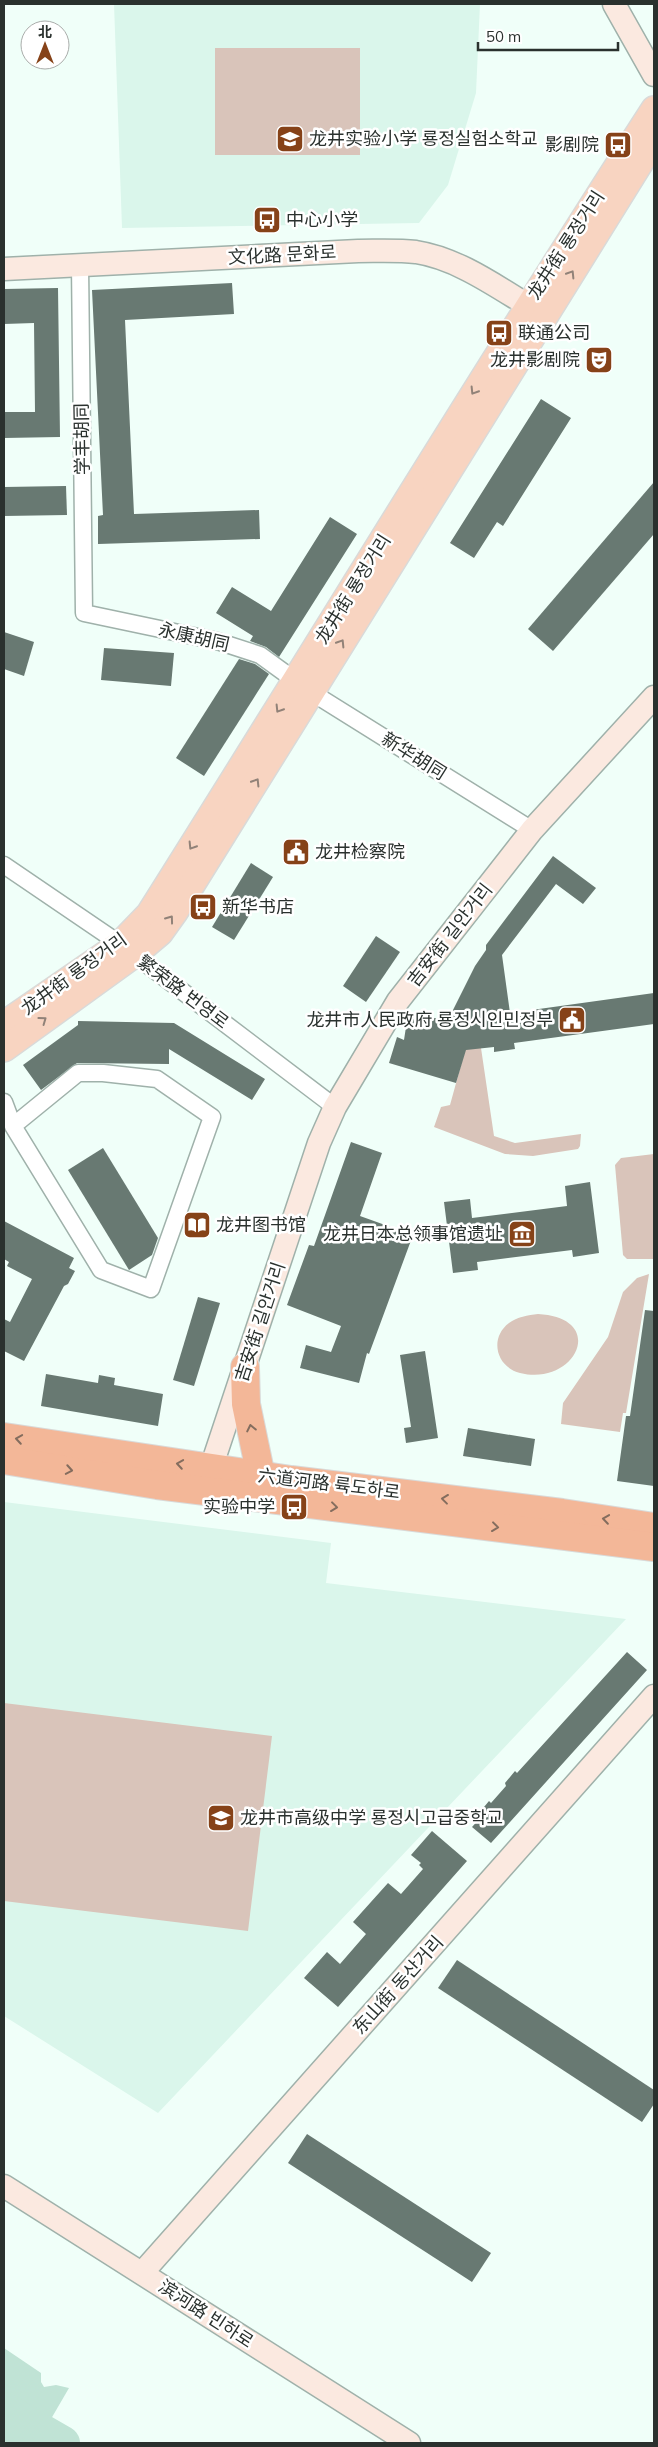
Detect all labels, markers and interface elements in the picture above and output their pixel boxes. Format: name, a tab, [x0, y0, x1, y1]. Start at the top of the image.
north arrow	[20, 20, 70, 70]
scale bar	[478, 20, 618, 52]
text: 北	[38, 23, 52, 41]
text: 50 m	[486, 27, 521, 46]
school or university icon: 龙井实验小学 룡정실험소학교	[275, 124, 305, 154]
place label: 龙井实验小学 룡정실험소학교	[309, 127, 538, 150]
bus stop icon: 影剧院	[603, 130, 633, 160]
place label: 影剧院	[545, 133, 599, 156]
street label: 龙井街 룡정거리	[522, 186, 609, 303]
bus stop icon: 中心小学	[252, 205, 282, 235]
place label: 中心小学	[286, 208, 358, 231]
street label: 文化路 문화로	[227, 240, 337, 269]
one-way arrow	[564, 270, 574, 279]
bus stop icon: 联通公司	[484, 318, 514, 348]
place label: 联通公司	[518, 321, 590, 344]
theatre icon: 龙井影剧院	[584, 345, 614, 375]
place label: 龙井影剧院	[490, 348, 580, 371]
one-way arrow	[471, 386, 481, 395]
street label: 学丰胡同	[69, 403, 94, 475]
street label: 龙井街 룡정거리	[310, 530, 395, 648]
street label: 永康胡同	[156, 617, 232, 656]
one-way arrow	[335, 640, 344, 649]
one-way arrow	[276, 703, 285, 712]
street label: 新华胡同	[378, 727, 451, 784]
one-way arrow	[249, 778, 259, 787]
public building icon: 龙井检察院	[281, 837, 311, 867]
place label: 龙井检察院	[315, 840, 405, 863]
one-way arrow	[189, 841, 199, 850]
street label: 吉安街 길안거리	[402, 878, 497, 991]
bus stop icon: 新华书店	[188, 892, 218, 922]
place label: 新华书店	[222, 895, 294, 918]
one-way arrow	[164, 916, 173, 925]
street label: 龙井街 룡정거리	[16, 928, 131, 1020]
street label: 繁荣路 번영로	[133, 950, 234, 1033]
public building icon: 龙井市人民政府 룡정시인민정부	[557, 1005, 587, 1035]
place label: 龙井市人民政府 룡정시인민정부	[306, 1008, 553, 1031]
one-way arrow	[37, 1018, 46, 1026]
library icon: 龙井图书馆	[182, 1210, 212, 1240]
place label: 龙井图书馆	[216, 1213, 306, 1236]
museum icon: 龙井日本总领事馆遗址	[507, 1219, 537, 1249]
place label: 龙井日本总领事馆遗址	[323, 1222, 503, 1245]
street label: 吉安街 길안거리	[229, 1259, 290, 1385]
one-way arrow	[246, 1423, 257, 1432]
one-way arrow	[15, 1435, 23, 1445]
one-way arrow	[175, 1459, 184, 1469]
street label: 六道河路 륙도하로	[257, 1463, 401, 1504]
one-way arrow	[65, 1465, 73, 1475]
bus stop icon: 实验中学	[279, 1492, 309, 1522]
one-way arrow	[441, 1494, 449, 1505]
place label: 实验中学	[203, 1495, 275, 1518]
one-way arrow	[330, 1501, 338, 1512]
one-way arrow	[602, 1515, 610, 1525]
one-way arrow	[492, 1521, 500, 1532]
school or university icon: 龙井市高级中学 룡정시고급중학교	[206, 1803, 236, 1833]
place label: 龙井市高级中学 룡정시고급중학교	[240, 1806, 503, 1829]
street label: 东山街 동산거리	[347, 1931, 448, 2039]
street label: 滨河路 빈하로	[155, 2274, 258, 2353]

